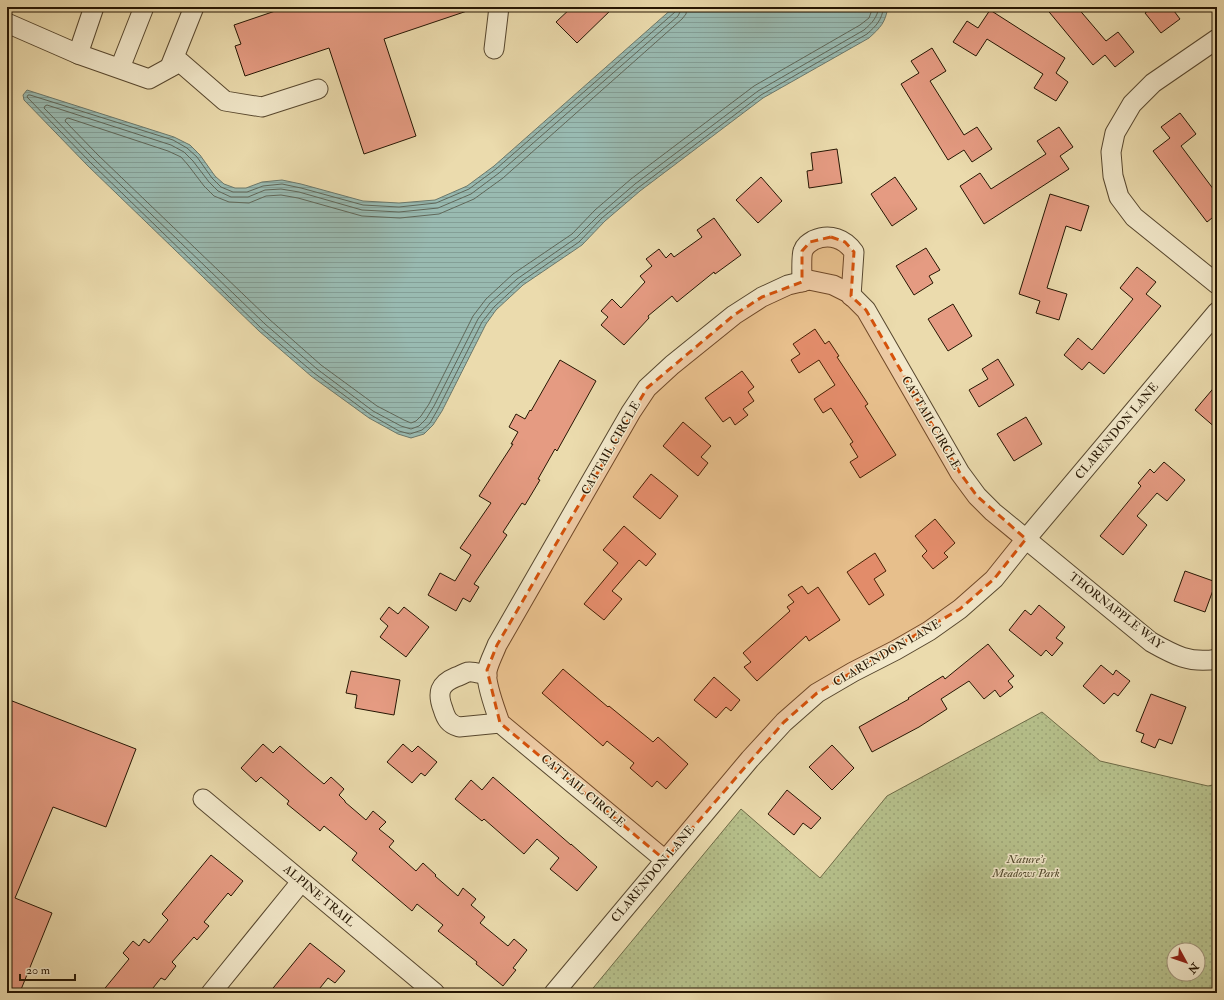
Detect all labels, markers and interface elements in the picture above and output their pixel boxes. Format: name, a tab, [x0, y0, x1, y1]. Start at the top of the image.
street label: CATTAIL CIRCLE	[898, 374, 964, 473]
street label: CLARENDON LANE	[1072, 379, 1162, 483]
street label: CATTAIL CIRCLE	[578, 398, 644, 497]
street label: THORNAPPLE WAY	[1066, 569, 1167, 653]
street label: CLARENDON LANE	[830, 616, 944, 690]
street label: CATTAIL CIRCLE	[538, 751, 629, 831]
street label: CLARENDON LANE	[608, 822, 698, 926]
park label: Nature's Meadows Park	[991, 852, 1060, 881]
street label: ALPINE TRAIL	[279, 861, 358, 930]
north arrow	[1166, 942, 1206, 982]
scale bar	[20, 956, 75, 982]
text: N	[1184, 959, 1202, 977]
text: 20 m	[26, 963, 51, 978]

